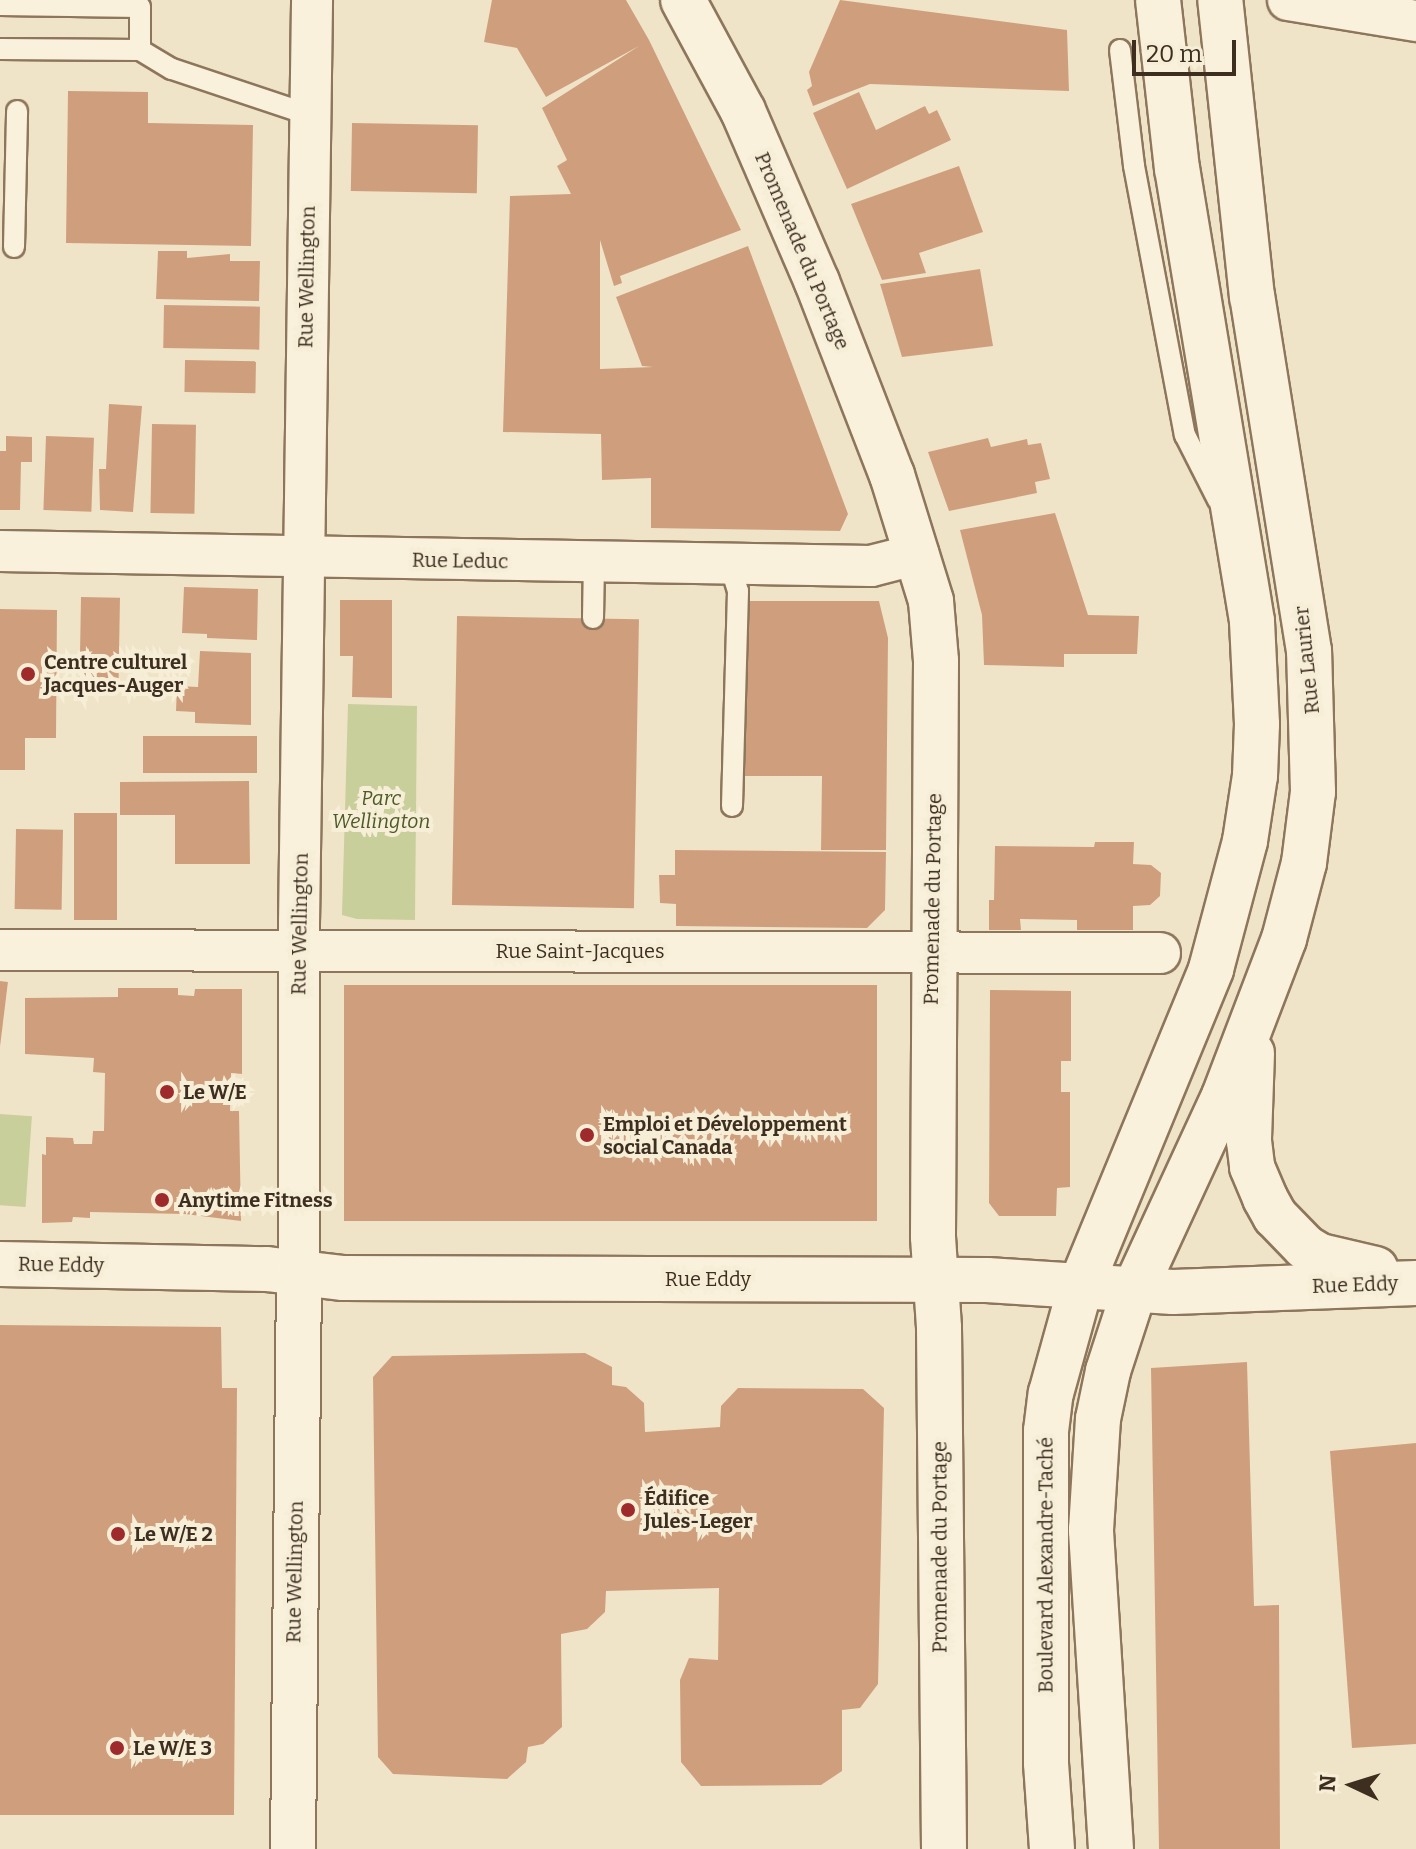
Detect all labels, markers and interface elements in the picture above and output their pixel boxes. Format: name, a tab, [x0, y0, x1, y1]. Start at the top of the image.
scale bar	[1136, 24, 1240, 74]
text: 20 m	[1146, 40, 1202, 68]
street label: Promenade du Portage	[750, 149, 854, 353]
street label: Rue Wellington	[294, 206, 320, 348]
street label: Rue Leduc	[412, 548, 508, 574]
street label: Rue Laurier	[1289, 605, 1325, 715]
place label: Centre culturel Jacques-Auger	[44, 650, 187, 697]
marker: Centre culturel Jacques-Auger	[19, 665, 37, 683]
park label: Parc Wellington	[332, 787, 430, 834]
street label: Promenade du Portage	[919, 793, 947, 1005]
street label: Rue Wellington	[287, 853, 313, 995]
street label: Rue Saint-Jacques	[495, 939, 665, 963]
place label: Le W/E	[183, 1080, 247, 1104]
marker: Le W/E	[158, 1083, 176, 1101]
place label: Emploi et Développement social Canada	[603, 1112, 847, 1159]
marker: Emploi et Développement social Canada	[578, 1126, 596, 1144]
place label: Anytime Fitness	[178, 1188, 333, 1212]
marker: Anytime Fitness	[153, 1191, 171, 1209]
street label: Rue Eddy	[18, 1252, 104, 1278]
street label: Rue Eddy	[665, 1267, 751, 1291]
street label: Rue Eddy	[1311, 1272, 1399, 1298]
street label: Boulevard Alexandre-Taché	[1034, 1437, 1058, 1693]
street label: Promenade du Portage	[928, 1441, 952, 1653]
place label: Édifice Jules-Leger	[644, 1486, 753, 1533]
street label: Rue Wellington	[282, 1501, 308, 1643]
marker: Édifice Jules-Leger	[619, 1501, 637, 1519]
place label: Le W/E 2	[134, 1522, 213, 1546]
marker: Le W/E 2	[109, 1525, 127, 1543]
place label: Le W/E 3	[133, 1736, 212, 1760]
marker: Le W/E 3	[108, 1739, 126, 1757]
north arrow	[1312, 1745, 1392, 1825]
text: N	[1313, 1774, 1342, 1793]

